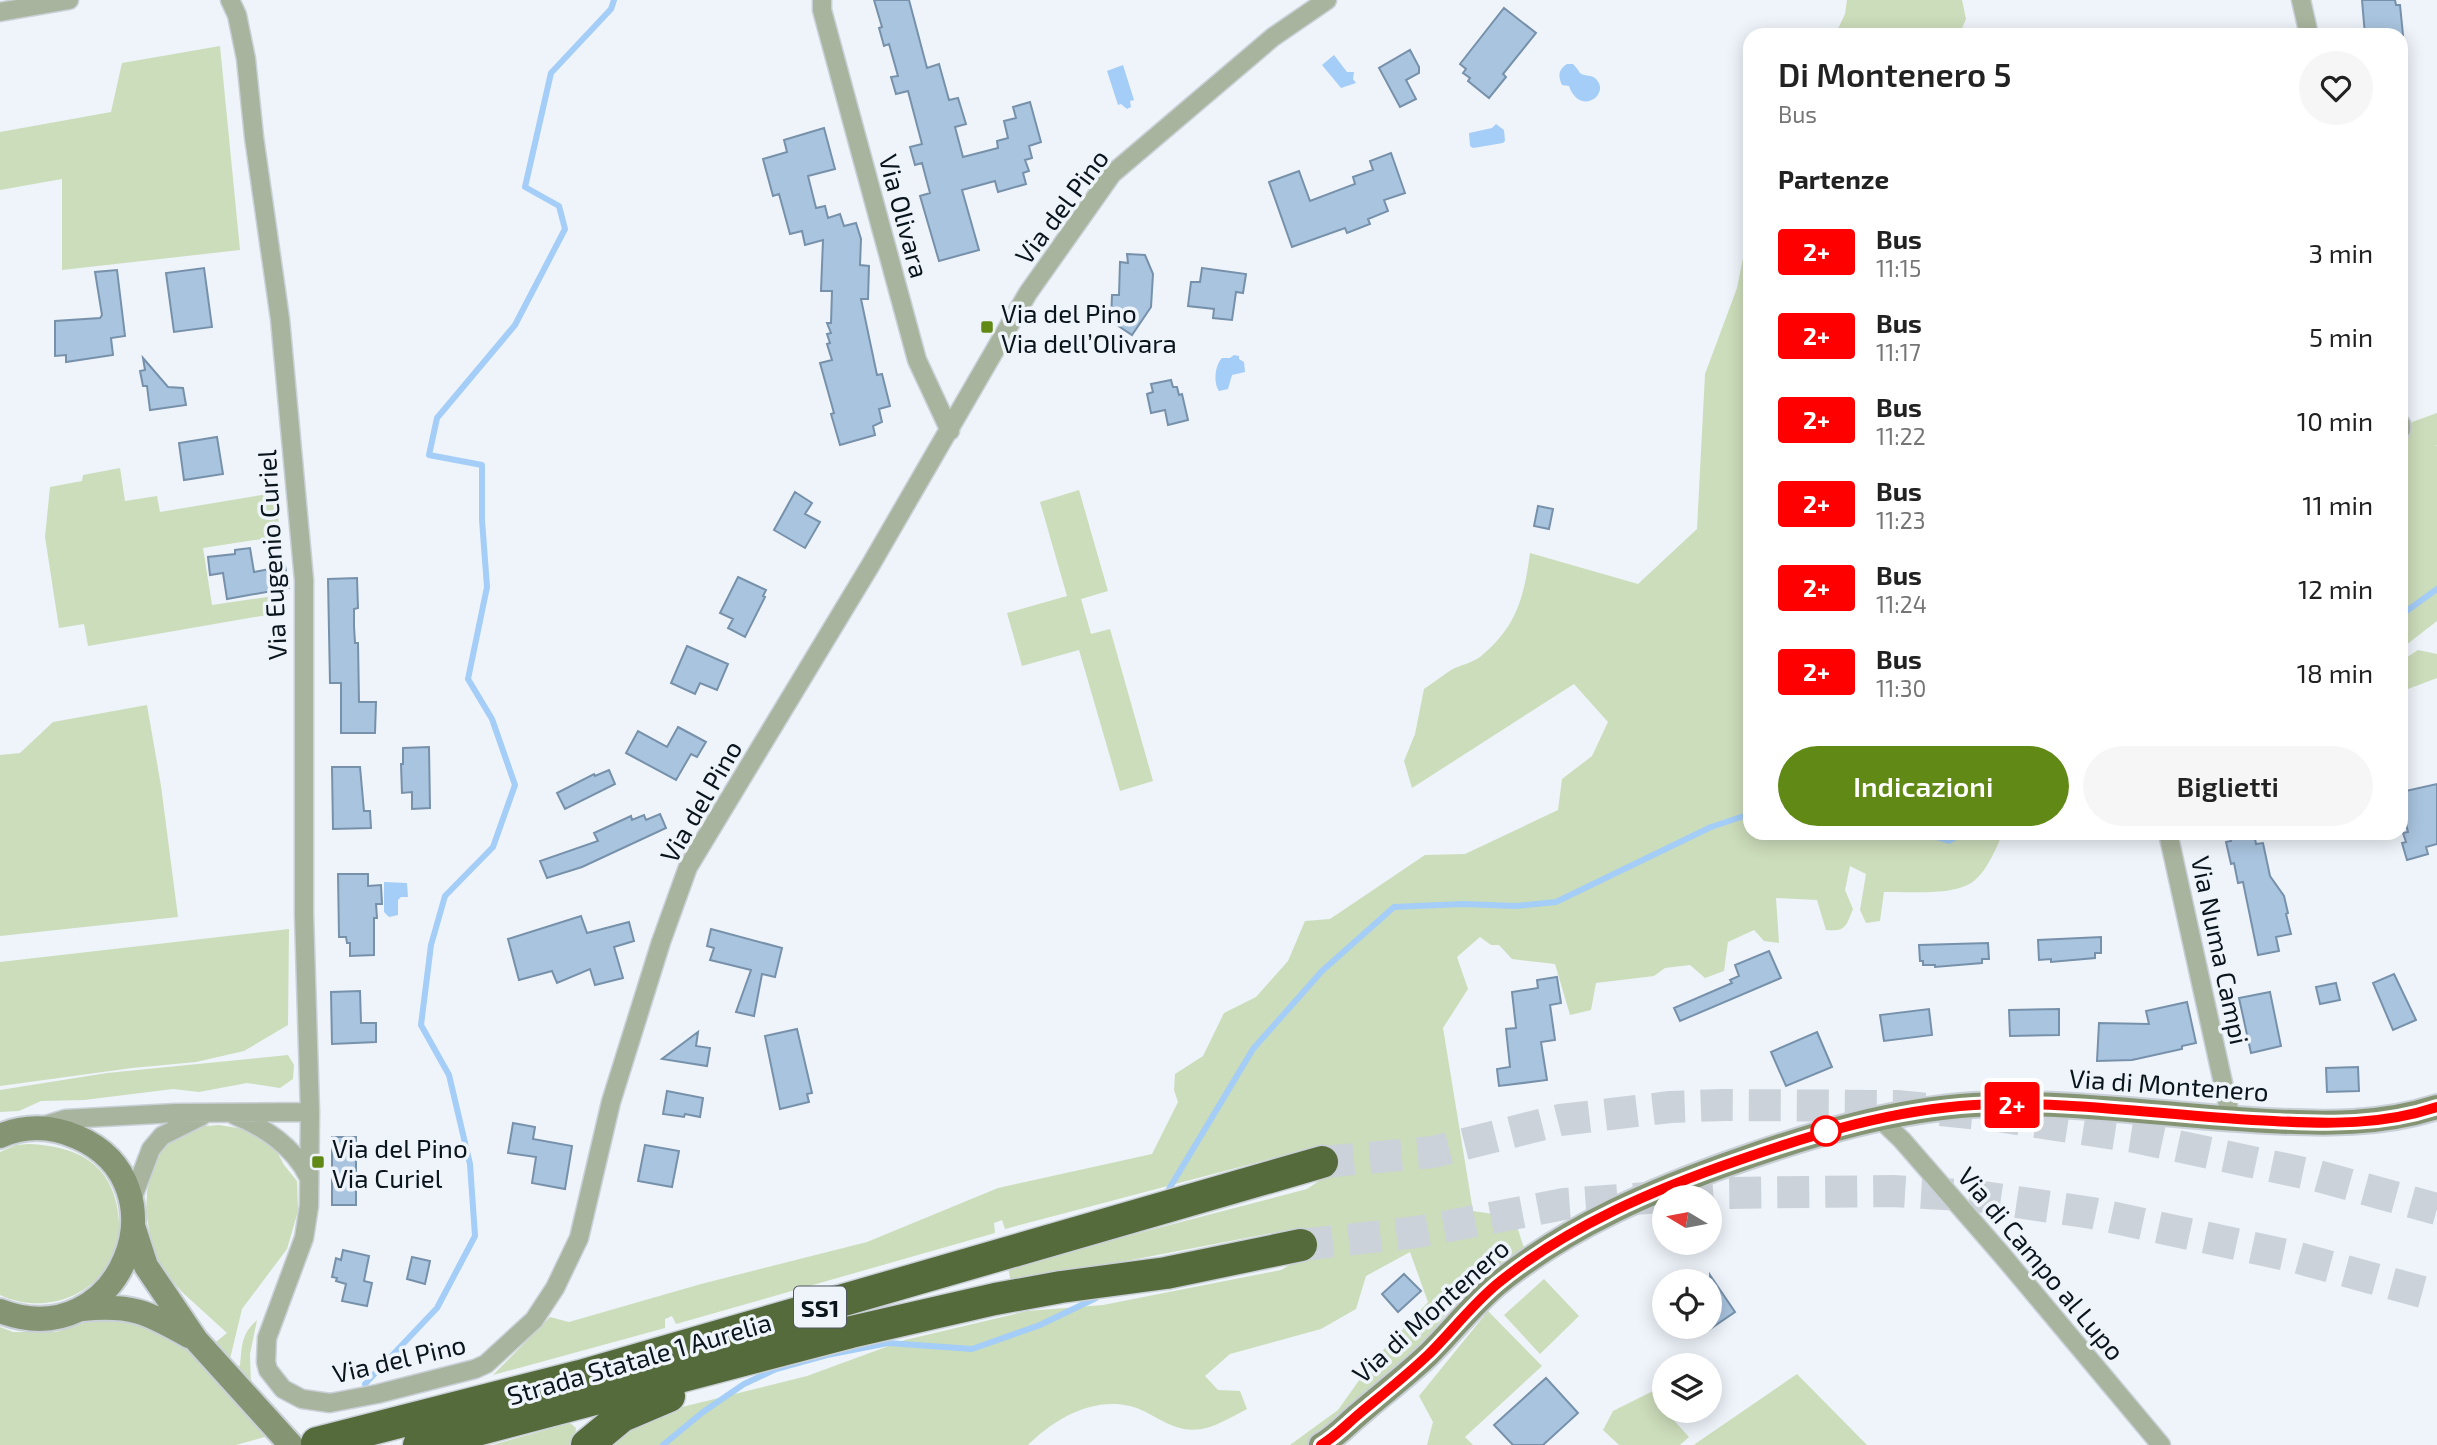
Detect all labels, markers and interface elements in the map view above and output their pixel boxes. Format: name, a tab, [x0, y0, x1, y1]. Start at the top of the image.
button: heart	[2299, 51, 2373, 125]
text: Di Montenero 5	[1778, 54, 2011, 94]
text: Bus	[1778, 100, 1817, 128]
street label: Via del Pino	[1008, 142, 1114, 270]
street label: Via Olivara	[874, 151, 936, 281]
text: Partenze	[1778, 163, 1889, 194]
text: Bus	[1876, 223, 1922, 254]
text: 2+	[1803, 237, 1830, 266]
text: 3 min	[2308, 237, 2373, 268]
text: 11:15	[1876, 254, 1921, 282]
place label: Via del Pino Via dell’Olivara	[1001, 297, 1177, 358]
text: Bus	[1876, 307, 1922, 338]
marker: Via del Pino Via dell’Olivara	[979, 319, 995, 335]
text: 2+	[1803, 321, 1830, 350]
text: 5 min	[2309, 321, 2373, 352]
text: 11:17	[1876, 338, 1921, 366]
text: Bus	[1876, 391, 1922, 422]
text: 2+	[1803, 405, 1830, 434]
text: 10 min	[2297, 405, 2373, 436]
text: 11:22	[1876, 422, 1926, 450]
street label: Via Eugenio Curiel	[250, 449, 292, 661]
text: Bus	[1876, 475, 1922, 506]
text: 2+	[1803, 489, 1830, 518]
text: 11 min	[2302, 489, 2373, 520]
text: 11:23	[1876, 506, 1925, 534]
text: Bus	[1876, 559, 1922, 590]
text: 2+	[1803, 573, 1830, 602]
text: 12 min	[2298, 573, 2373, 604]
text: 11:24	[1876, 590, 1927, 618]
text: Bus	[1876, 643, 1922, 674]
text: 2+	[1803, 657, 1830, 686]
text: 18 min	[2297, 657, 2373, 688]
text: 11:30	[1876, 674, 1926, 702]
street label: Via del Pino	[653, 734, 747, 868]
button: Indicazioni	[1778, 746, 2069, 826]
button: Biglietti	[2083, 746, 2373, 826]
street label: Via Numa Campi	[2186, 853, 2256, 1047]
street label: Via di Montenero	[2068, 1062, 2270, 1106]
line badge: 2+	[1980, 1082, 2044, 1128]
text: 2+	[1999, 1090, 2025, 1119]
unlabelled marker	[1811, 1116, 1841, 1146]
place label: Via del Pino Via Curiel	[332, 1132, 468, 1193]
marker: Via del Pino Via Curiel	[310, 1154, 326, 1170]
street label: Via di Campo al Lupo	[1952, 1160, 2132, 1366]
north arrow	[1652, 1185, 1722, 1255]
map controls	[1652, 1185, 1722, 1423]
street label: Via di Montenero	[1345, 1232, 1515, 1388]
button: locate	[1652, 1269, 1722, 1339]
road number: SS1	[794, 1287, 846, 1328]
street label: Strada Statale 1 Aurelia	[503, 1305, 775, 1411]
street label: Via del Pino	[329, 1328, 469, 1388]
button: layers	[1652, 1353, 1722, 1423]

